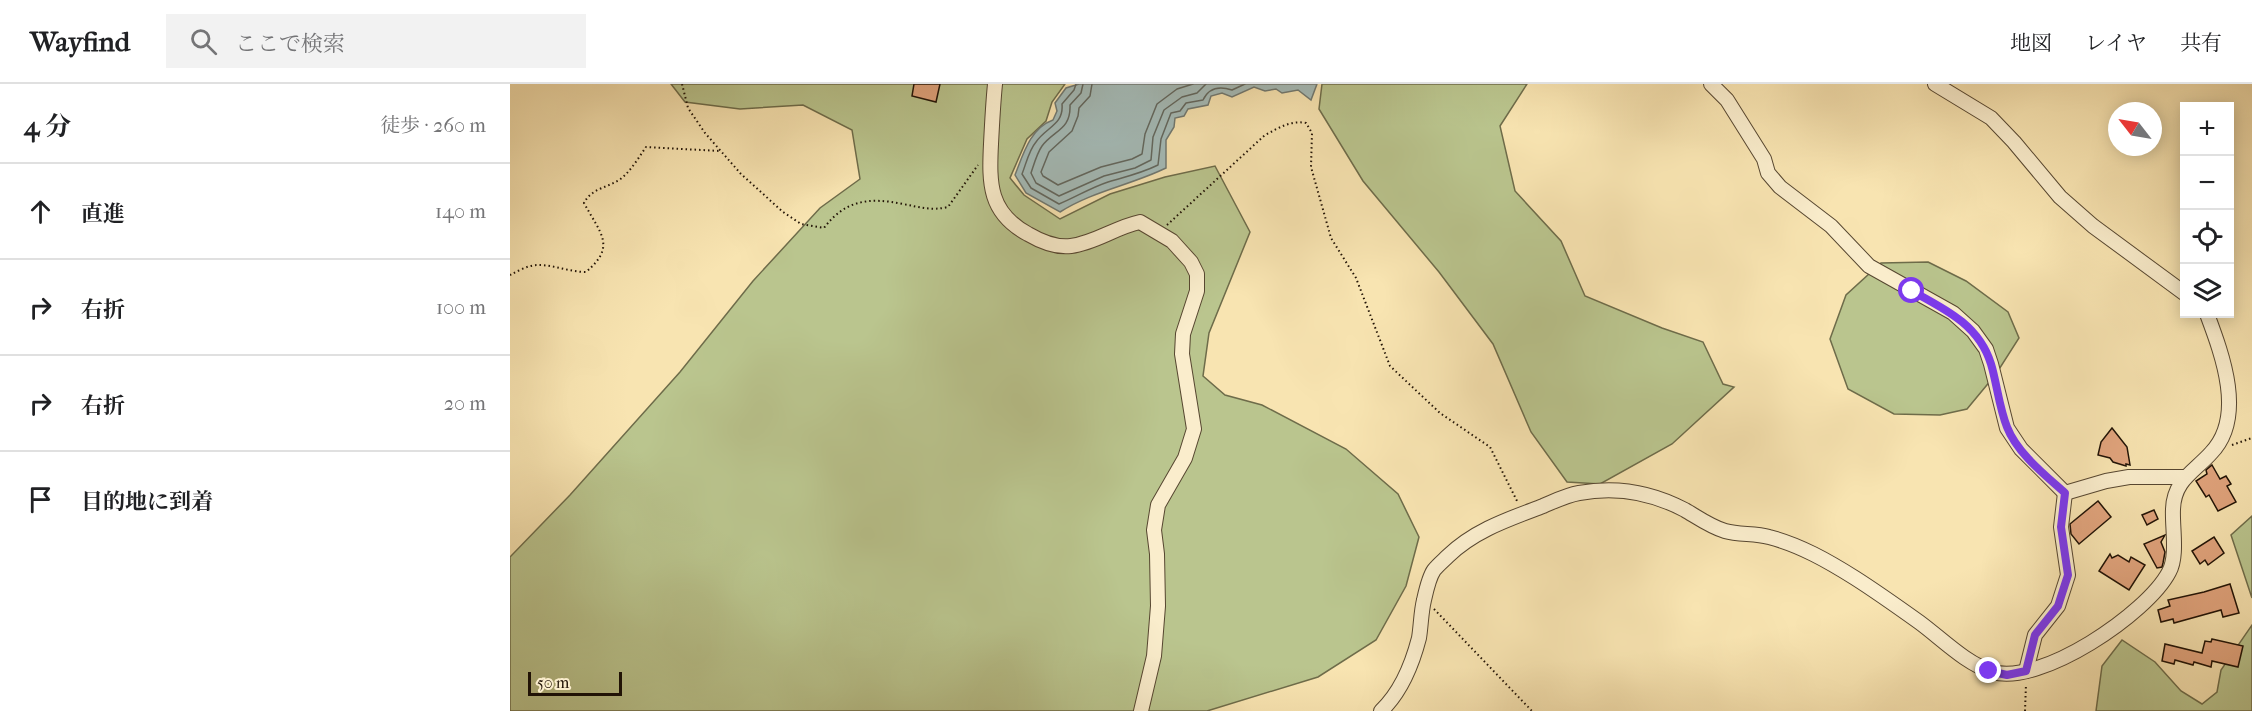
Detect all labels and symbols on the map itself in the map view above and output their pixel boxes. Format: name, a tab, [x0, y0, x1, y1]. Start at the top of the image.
north arrow	[2108, 102, 2162, 156]
route start	[1898, 277, 1924, 303]
route end	[1975, 657, 2001, 683]
scale bar	[528, 669, 622, 696]

